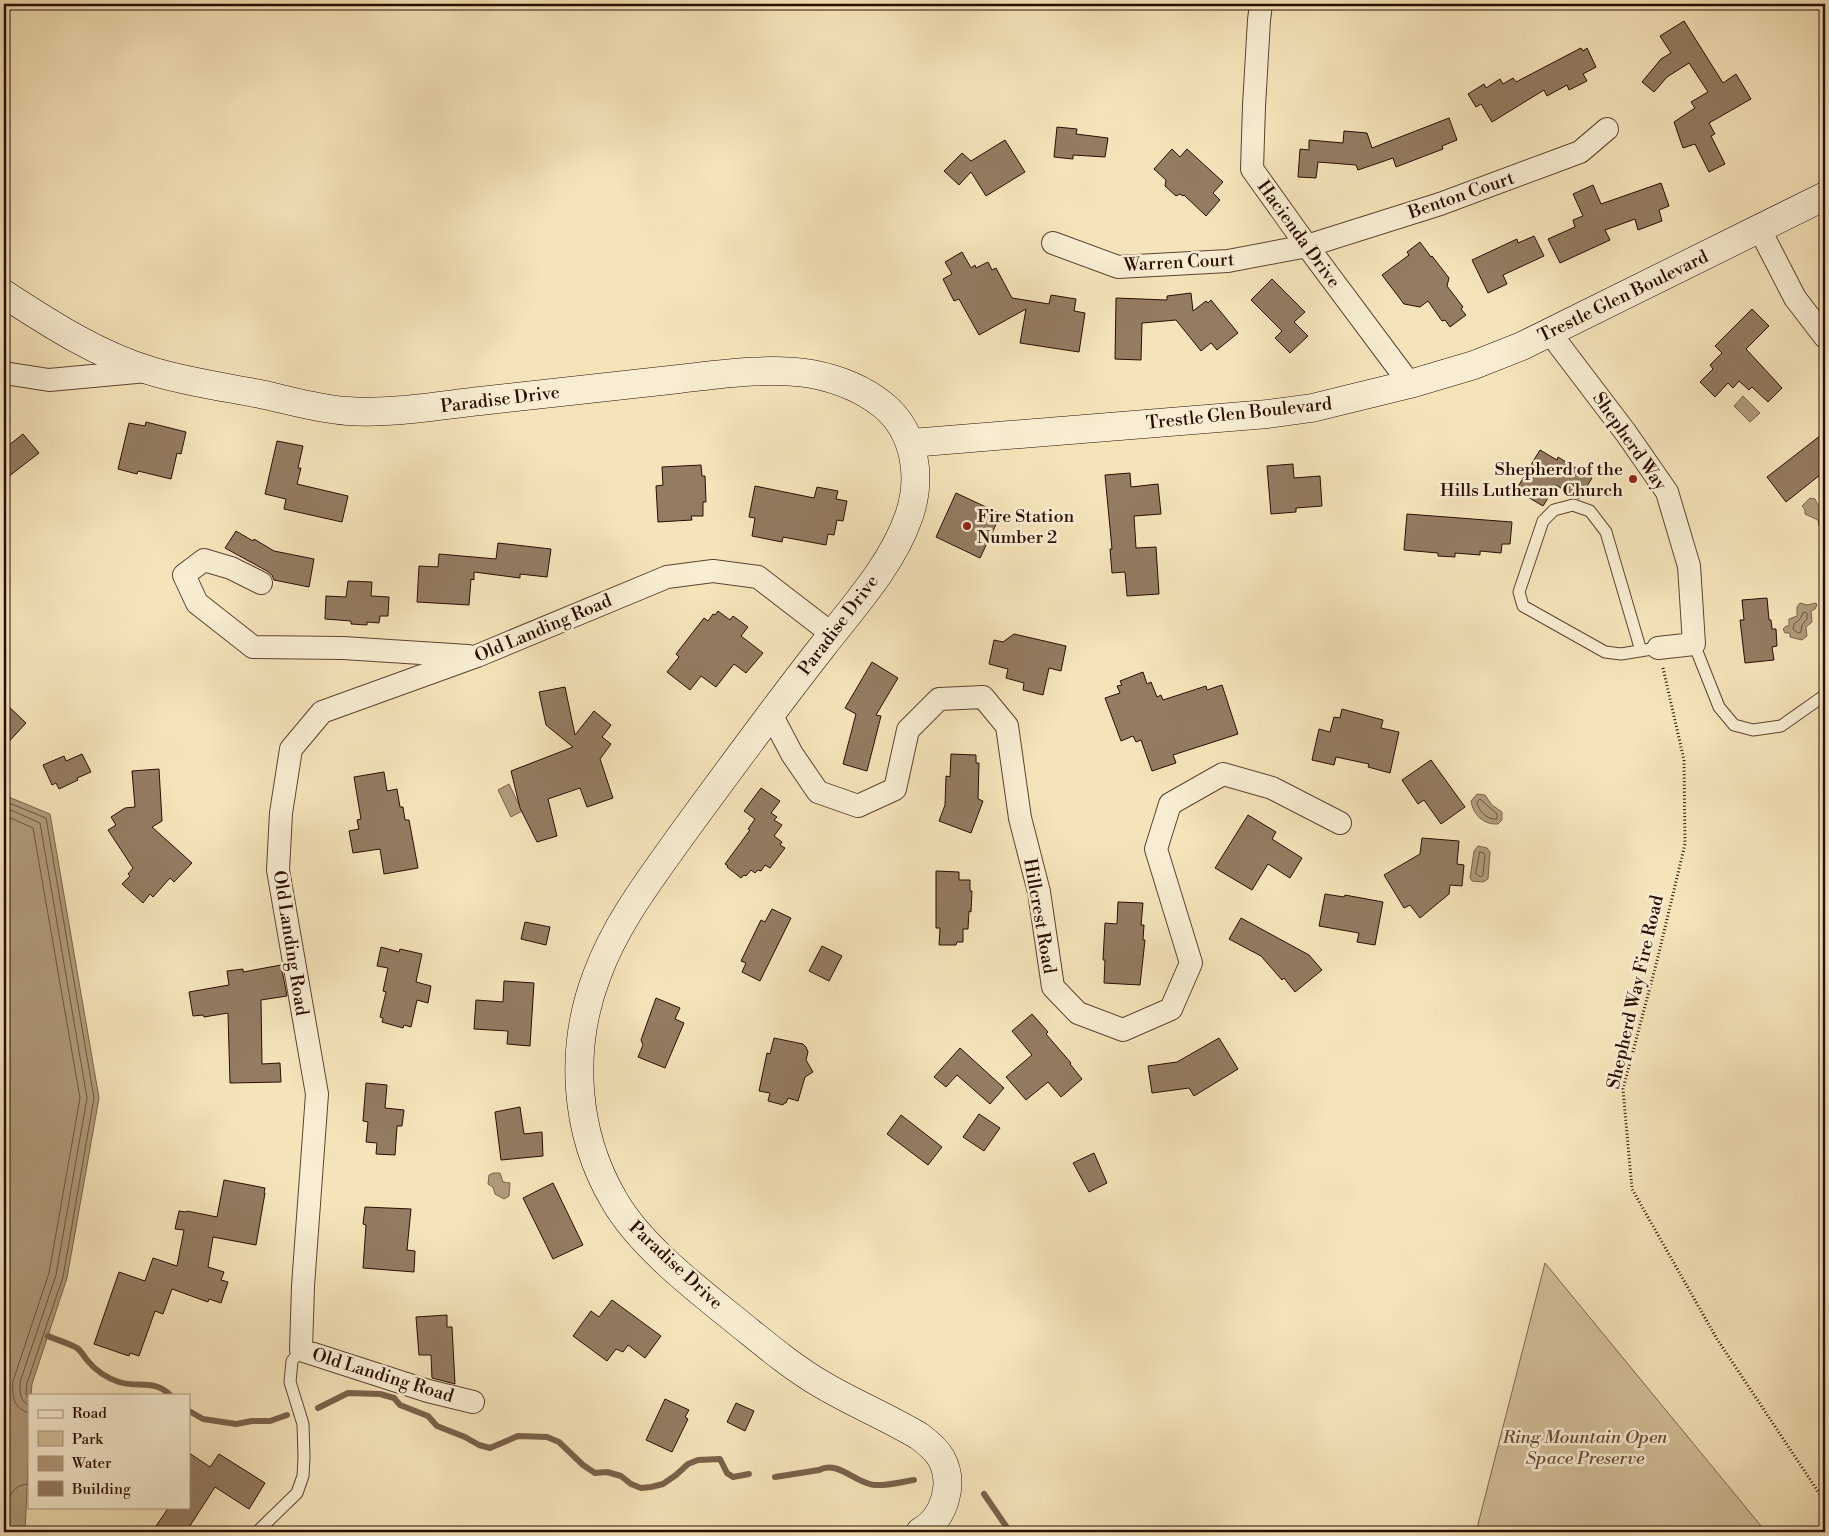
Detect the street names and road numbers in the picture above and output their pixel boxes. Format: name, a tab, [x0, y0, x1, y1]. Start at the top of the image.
street label: Benton Court	[1404, 166, 1518, 225]
street label: Hacienda Drive	[1252, 176, 1345, 293]
street label: Trestle Glen Boulevard	[1534, 245, 1713, 348]
street label: Warren Court	[1122, 248, 1236, 277]
street label: Paradise Drive	[439, 381, 561, 418]
street label: Shepherd Way	[1587, 388, 1672, 495]
street label: Trestle Glen Boulevard	[1145, 392, 1334, 435]
street label: Paradise Drive	[793, 570, 884, 680]
street label: Old Landing Road	[471, 589, 616, 668]
street label: Hillcrest Road	[1018, 857, 1061, 976]
street label: Old Landing Road	[268, 869, 313, 1018]
street label: Shepherd Way Fire Road	[1602, 892, 1669, 1091]
street label: Paradise Drive	[624, 1216, 727, 1315]
street label: Old Landing Road	[309, 1343, 457, 1408]

